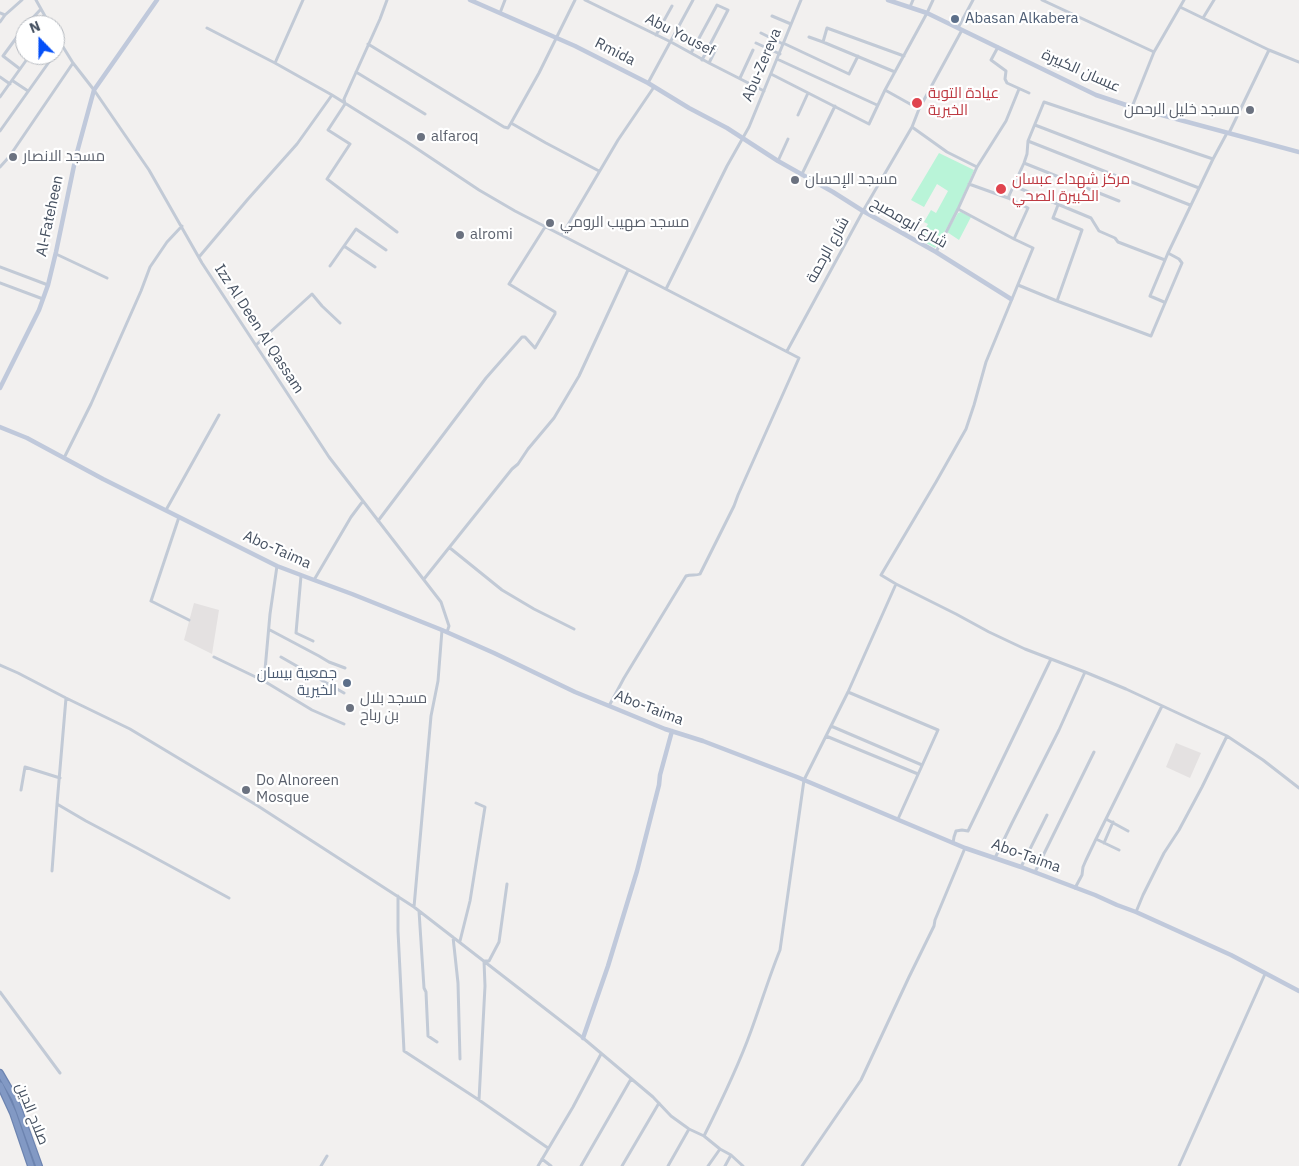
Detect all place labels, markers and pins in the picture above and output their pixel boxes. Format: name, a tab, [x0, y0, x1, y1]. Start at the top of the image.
place label: Abasan Alkabera	[965, 10, 1079, 28]
marker: Abasan Alkabera	[949, 13, 961, 25]
place label: عيادة التوبة الخيرية	[928, 85, 999, 120]
marker: عيادة التوبة الخيرية	[910, 96, 924, 110]
place label: مسجد خليل الرحمن	[1124, 101, 1240, 119]
marker: مسجد خليل الرحمن	[1244, 104, 1256, 116]
place label: alfaroq	[431, 128, 478, 146]
marker: alfaroq	[415, 131, 427, 143]
place label: مسجد الانصار	[23, 148, 105, 166]
marker: مسجد الانصار	[7, 151, 19, 163]
place label: مسجد الإحسان	[805, 171, 897, 189]
place label: مركز شهداء عبسان الكبيرة الصحي	[1012, 171, 1130, 206]
marker: مسجد الإحسان	[789, 174, 801, 186]
marker: مركز شهداء عبسان الكبيرة الصحي	[994, 182, 1008, 196]
place label: مسجد صهيب الرومي	[560, 214, 689, 232]
marker: مسجد صهيب الرومي	[544, 217, 556, 229]
place label: alromi	[470, 226, 513, 244]
marker: alromi	[454, 229, 466, 241]
place label: جمعية بيسان الخيرية	[257, 665, 337, 700]
marker: جمعية بيسان الخيرية	[341, 677, 353, 689]
place label: مسجد بلال بن رباح	[360, 690, 427, 725]
marker: مسجد بلال بن رباح	[344, 702, 356, 714]
place label: Do Alnoreen Mosque	[256, 772, 339, 807]
marker: Do Alnoreen Mosque	[240, 784, 252, 796]

